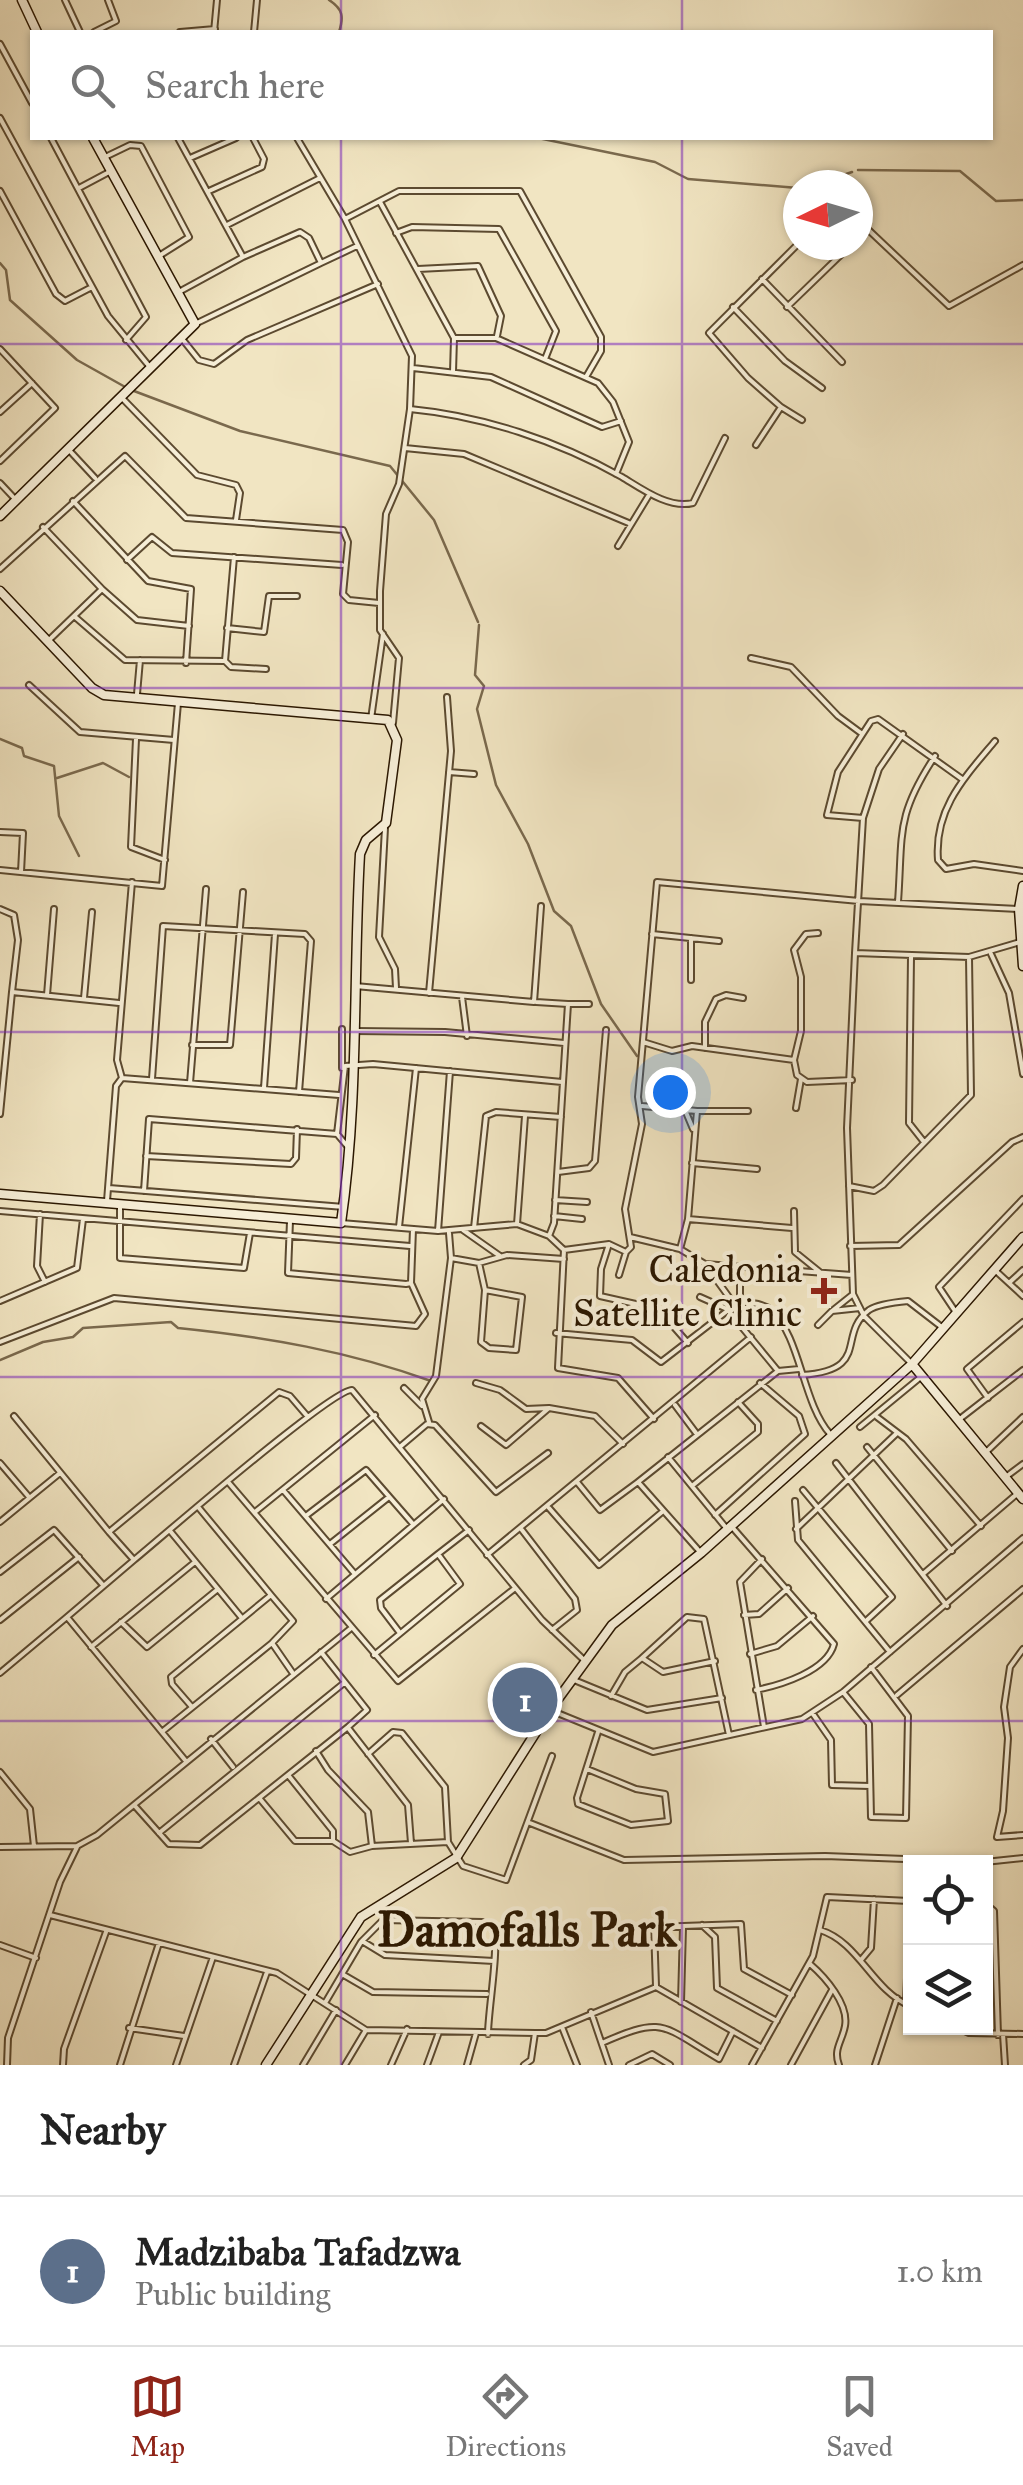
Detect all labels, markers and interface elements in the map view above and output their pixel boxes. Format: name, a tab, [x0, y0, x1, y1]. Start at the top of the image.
search box	[30, 30, 993, 140]
icon: search	[65, 58, 120, 113]
text: Search here	[145, 62, 325, 108]
north arrow	[783, 170, 873, 260]
your location	[645, 1067, 696, 1118]
place label: Caledonia Satellite Clinic	[573, 1246, 803, 1336]
marker: Caledonia Satellite Clinic	[811, 1278, 837, 1304]
pin: 1	[492, 1662, 558, 1738]
map controls	[903, 1855, 993, 2035]
button: locate	[903, 1855, 993, 1945]
district label: Damofalls Park	[377, 1900, 678, 1959]
button: layers	[903, 1945, 993, 2035]
text: Nearby	[40, 2104, 165, 2156]
text: Madzibaba Tafadzwa	[135, 2229, 460, 2275]
text: 1	[66, 2252, 79, 2291]
text: 1.0 km	[896, 2252, 983, 2291]
text: Public building	[135, 2275, 330, 2314]
tab: Map	[130, 2369, 185, 2464]
tab: Directions	[445, 2369, 566, 2464]
tab: Saved	[826, 2369, 893, 2464]

